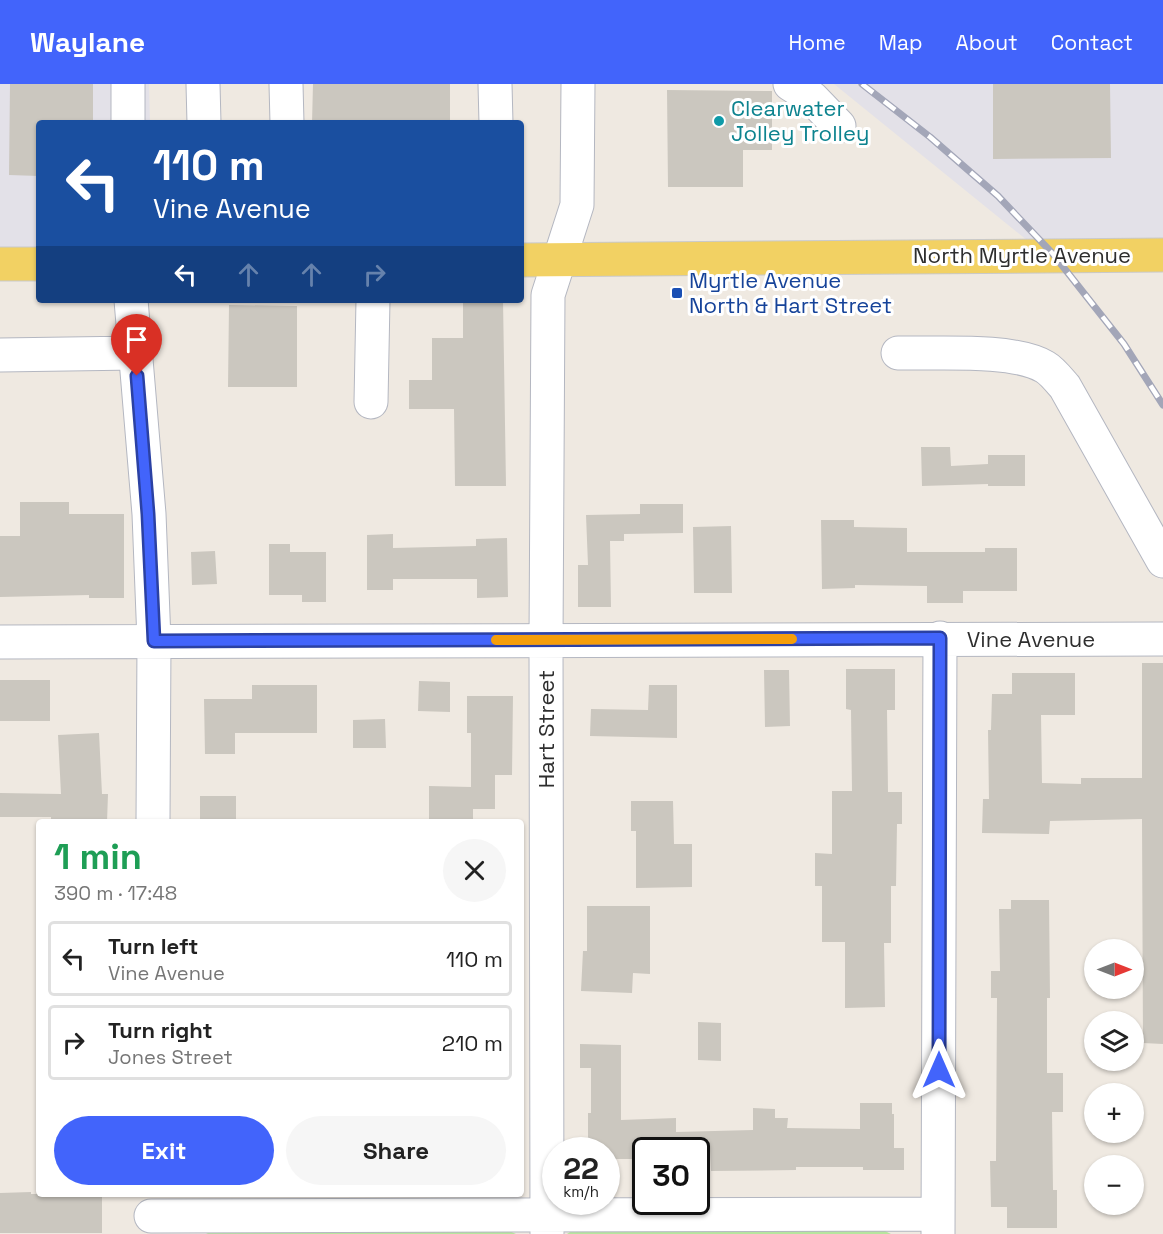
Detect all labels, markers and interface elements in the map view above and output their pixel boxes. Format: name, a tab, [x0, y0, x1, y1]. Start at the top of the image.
text: Waylane	[30, 24, 145, 60]
text: Home	[788, 29, 846, 56]
text: Map	[879, 29, 923, 56]
text: About	[956, 29, 1018, 56]
text: Contact	[1051, 29, 1133, 56]
place label: Clearwater Jolley Trolley	[731, 94, 869, 147]
marker: Clearwater Jolley Trolley	[712, 114, 726, 128]
text: 110 m	[153, 139, 265, 192]
icon: left	[54, 144, 132, 222]
text: Vine Avenue	[153, 191, 311, 226]
street label: North Myrtle Avenue	[913, 241, 1131, 269]
icon: left	[169, 258, 202, 291]
icon: ahead	[232, 258, 265, 291]
icon: ahead	[295, 258, 328, 291]
icon: right	[358, 258, 391, 291]
place label: Myrtle Avenue North & Hart Street	[689, 266, 892, 319]
marker: Myrtle Avenue North & Hart Street	[670, 286, 684, 300]
pin	[111, 314, 162, 376]
icon: arrive	[120, 323, 153, 356]
street label: Vine Avenue	[967, 625, 1095, 653]
street label: Hart Street	[532, 670, 560, 788]
text: 1 min	[54, 834, 142, 880]
button: close	[443, 839, 506, 902]
text: 390 m · 17:48	[54, 880, 177, 906]
text: Turn left	[108, 932, 198, 960]
north arrow	[1084, 939, 1144, 999]
map controls	[1084, 939, 1144, 1215]
icon: left	[57, 942, 90, 975]
text: 110 m	[446, 945, 503, 973]
text: Vine Avenue	[108, 960, 225, 986]
button: layers	[1084, 1011, 1144, 1071]
text: Turn right	[108, 1016, 213, 1044]
icon: right	[57, 1026, 90, 1059]
text: 210 m	[442, 1029, 503, 1057]
position arrow	[907, 1038, 971, 1102]
text: Jones Street	[108, 1044, 233, 1070]
button: +	[1084, 1083, 1144, 1143]
button: Exit	[54, 1116, 274, 1185]
button: Share	[286, 1116, 506, 1185]
speed limit sign: 30	[632, 1137, 710, 1215]
text: 22	[563, 1149, 599, 1188]
button: −	[1084, 1155, 1144, 1215]
text: km/h	[563, 1182, 599, 1201]

